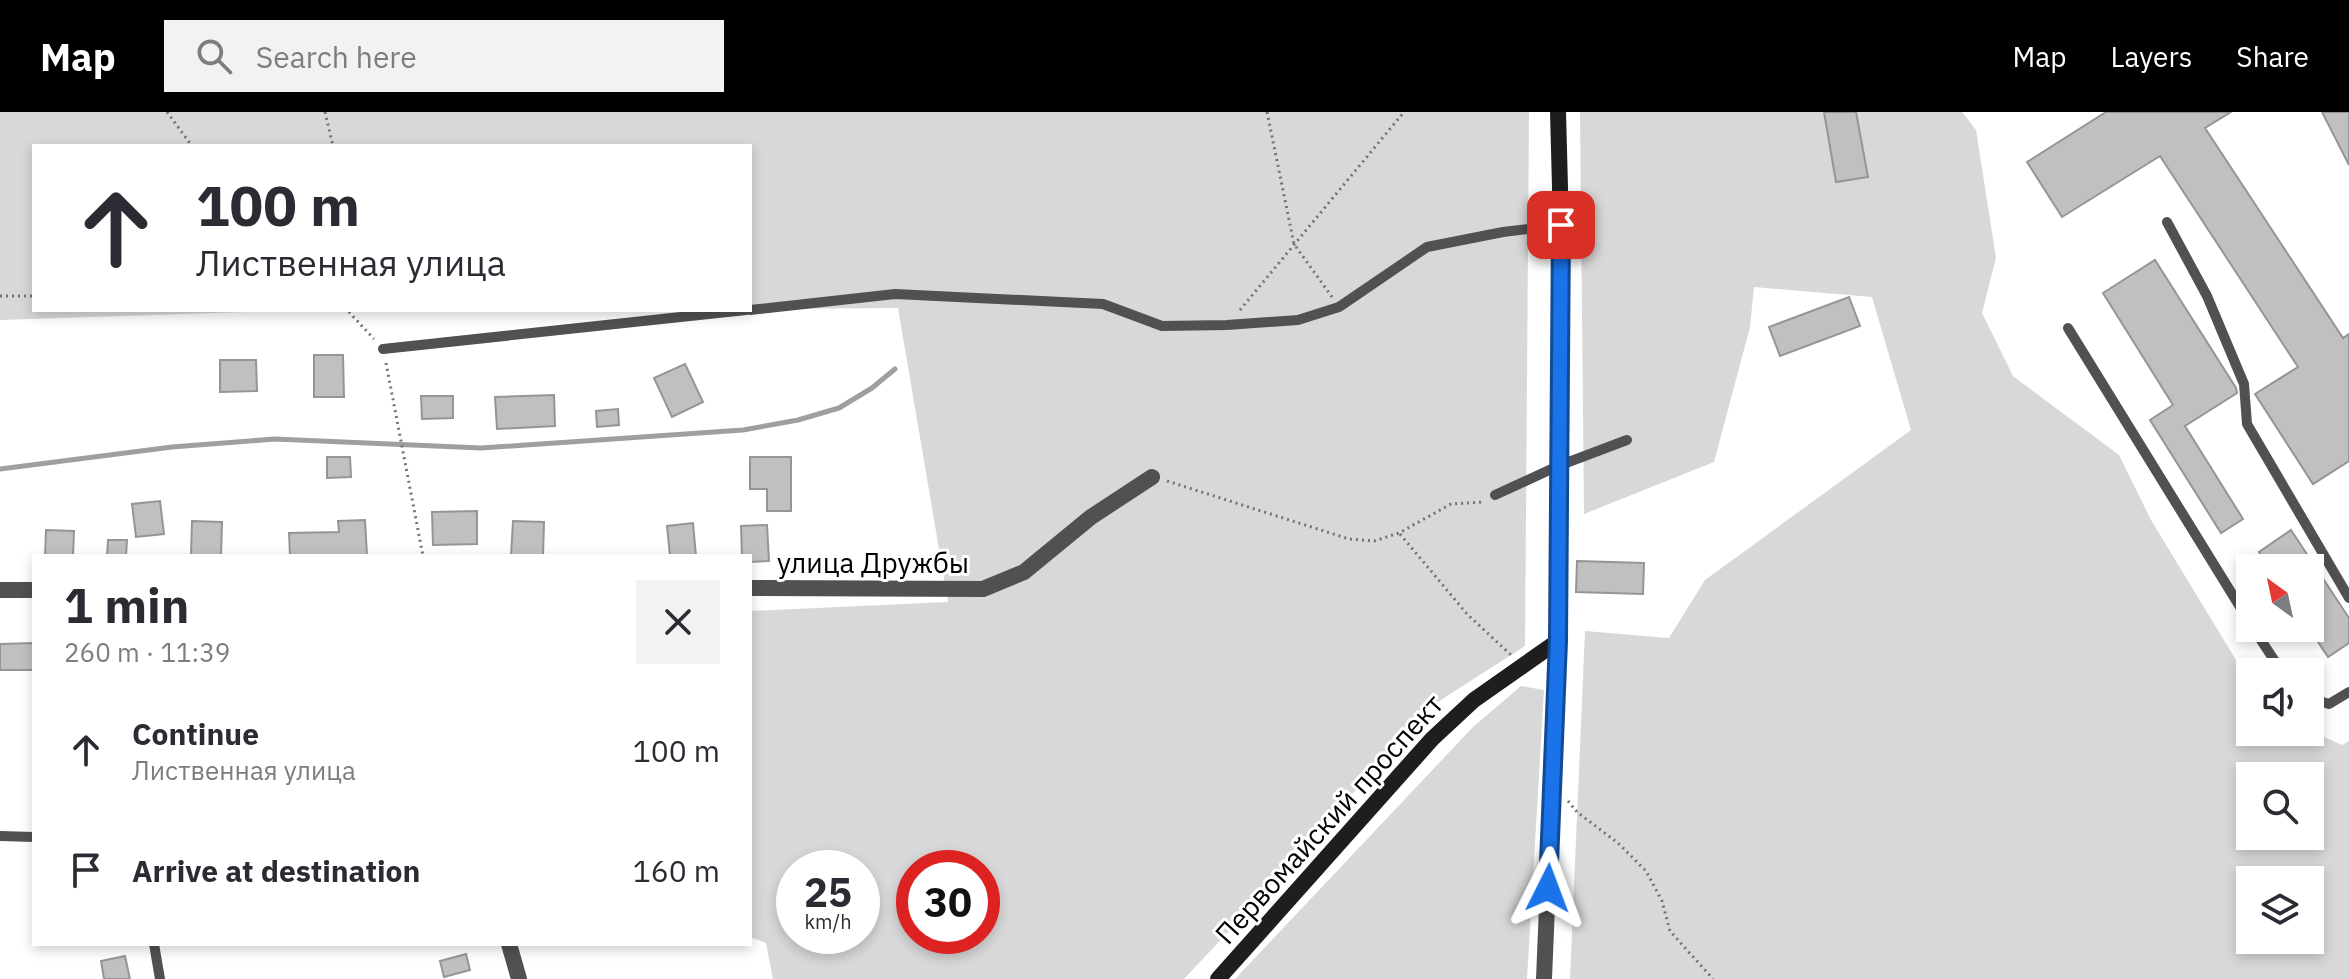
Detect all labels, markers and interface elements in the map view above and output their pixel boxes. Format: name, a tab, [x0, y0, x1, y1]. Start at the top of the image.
search box	[164, 20, 724, 92]
text: Map	[40, 32, 116, 81]
icon: search	[192, 34, 236, 78]
text: Search here	[256, 37, 417, 76]
text: Map	[2012, 38, 2066, 75]
text: Layers	[2110, 38, 2192, 75]
text: Share	[2236, 38, 2309, 75]
text: 100 m	[196, 169, 360, 241]
icon: ahead	[64, 176, 168, 280]
pin	[1527, 191, 1595, 259]
icon: arrive	[1539, 203, 1583, 247]
text: Лиственная улица	[196, 239, 506, 286]
street label: улица Дружбы	[777, 544, 969, 581]
north arrow	[2236, 554, 2324, 642]
map controls	[2236, 554, 2324, 954]
text: 1 min	[64, 574, 189, 636]
button: close	[636, 580, 720, 664]
text: 260 m · 11:39	[64, 635, 230, 669]
button: sound	[2236, 658, 2324, 746]
street label: Первомайский проспект	[1206, 686, 1451, 952]
text: Continue	[132, 714, 259, 753]
icon: ahead	[64, 728, 108, 772]
text: 100 m	[633, 731, 720, 770]
text: Лиственная улица	[132, 753, 356, 787]
button: search	[2236, 762, 2324, 850]
position arrow	[1506, 846, 1590, 930]
icon: arrive	[64, 848, 108, 892]
speed limit sign: 30	[896, 850, 1000, 954]
text: Arrive at destination	[132, 851, 420, 890]
text: 160 m	[633, 851, 720, 890]
text: 25	[804, 866, 852, 918]
button: layers	[2236, 866, 2324, 954]
text: km/h	[804, 908, 852, 935]

